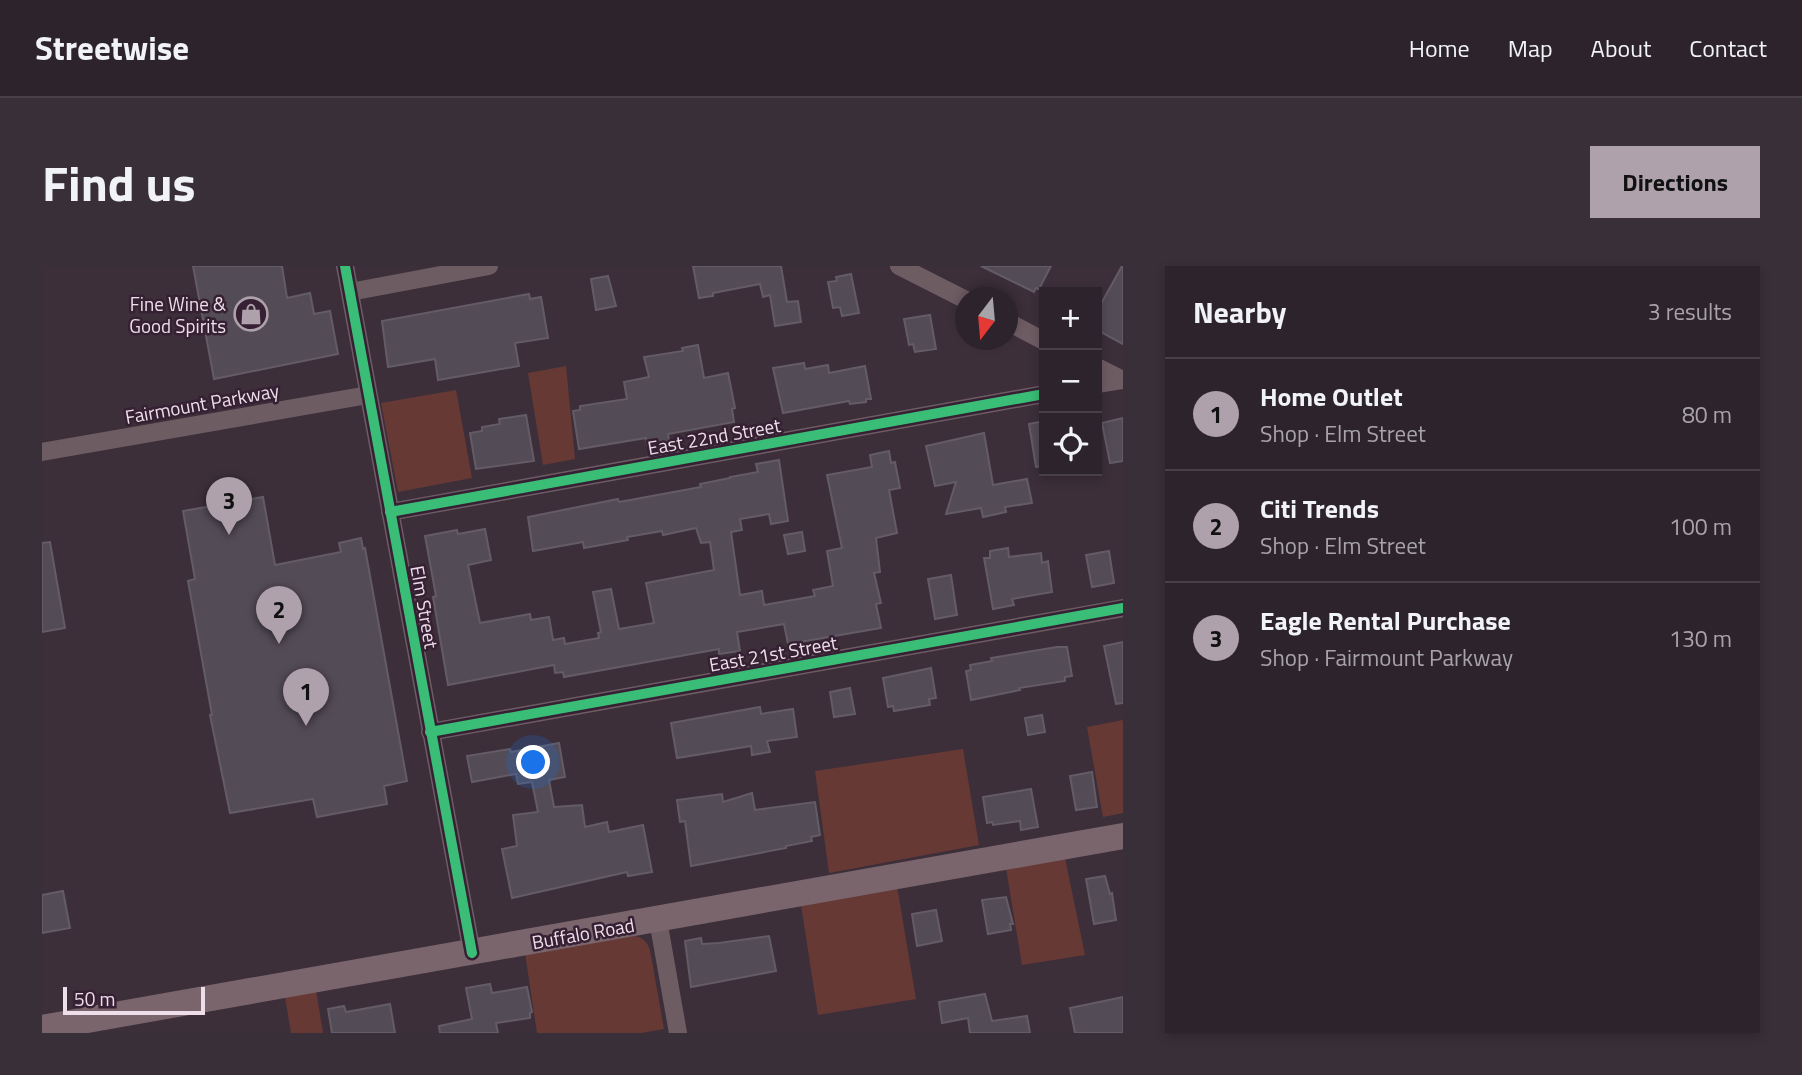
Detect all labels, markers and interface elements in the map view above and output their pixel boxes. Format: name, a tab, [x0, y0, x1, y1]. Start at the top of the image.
text: Streetwise	[35, 23, 189, 73]
text: Home	[1409, 30, 1470, 66]
text: Map	[1508, 30, 1553, 66]
text: About	[1591, 30, 1651, 66]
text: Contact	[1689, 30, 1767, 66]
text: Find us	[42, 145, 196, 220]
button: Directions	[1590, 146, 1760, 218]
north arrow	[955, 287, 1018, 350]
map controls	[1039, 287, 1102, 476]
button: +	[1039, 287, 1102, 350]
place label: Fine Wine & Good Spirits	[129, 289, 226, 340]
text: Nearby	[1193, 289, 1286, 335]
text: 3 results	[1648, 294, 1732, 329]
shop icon: Fine Wine & Good Spirits	[232, 295, 270, 333]
button: −	[1039, 350, 1102, 413]
street label: Fairmount Parkway	[123, 375, 281, 431]
text: Home Outlet	[1260, 377, 1403, 416]
text: 1	[1210, 397, 1222, 432]
text: 80 m	[1682, 397, 1732, 432]
street label: East 22nd Street	[645, 410, 783, 462]
button: locate	[1039, 413, 1102, 476]
text: Shop · Elm Street	[1260, 416, 1426, 451]
pin: 3	[206, 477, 252, 535]
text: Citi Trends	[1260, 489, 1379, 528]
text: 2	[1210, 509, 1222, 544]
text: 100 m	[1669, 509, 1732, 544]
text: Shop · Elm Street	[1260, 528, 1426, 563]
street label: Elm Street	[403, 563, 447, 651]
pin: 2	[256, 586, 302, 644]
text: Eagle Rental Purchase	[1260, 601, 1511, 640]
text: 3	[1210, 621, 1222, 656]
text: 130 m	[1669, 621, 1732, 656]
street label: East 21st Street	[707, 627, 840, 679]
text: Shop · Fairmount Parkway	[1260, 640, 1513, 675]
pin: 1	[283, 668, 329, 726]
your location	[516, 745, 550, 779]
street label: Buffalo Road	[529, 910, 637, 956]
scale bar	[63, 984, 205, 1016]
text: 50 m	[74, 984, 115, 1013]

